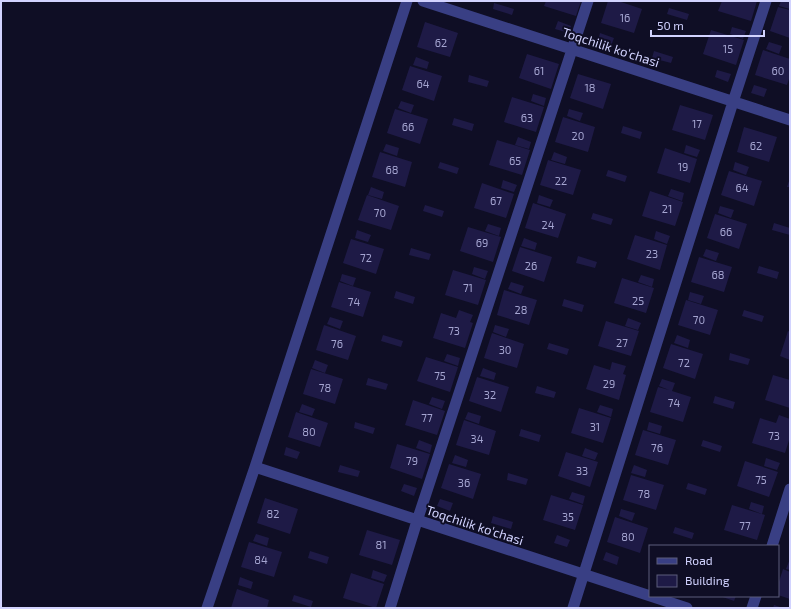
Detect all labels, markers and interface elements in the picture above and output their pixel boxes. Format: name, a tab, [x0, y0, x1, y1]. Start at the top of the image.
house number: 16	[620, 11, 630, 24]
scale bar	[651, 12, 764, 38]
text: 50 m	[657, 18, 684, 32]
street label: Toqchilik ko'chasi	[560, 24, 662, 70]
house number: 62	[435, 36, 447, 49]
house number: 15	[723, 42, 733, 55]
house number: 61	[534, 64, 544, 77]
house number: 60	[772, 64, 784, 77]
house number: 64	[416, 77, 430, 90]
house number: 18	[584, 81, 596, 94]
house number: 63	[521, 111, 533, 124]
house number: 17	[692, 117, 702, 130]
house number: 66	[402, 120, 414, 133]
house number: 20	[572, 129, 584, 142]
house number: 62	[750, 139, 762, 152]
house number: 65	[509, 154, 521, 167]
house number: 19	[678, 160, 688, 173]
house number: 68	[386, 163, 398, 176]
house number: 22	[555, 174, 567, 187]
house number: 64	[735, 181, 749, 194]
house number: 67	[490, 194, 502, 207]
house number: 21	[662, 202, 672, 215]
house number: 70	[374, 206, 386, 219]
house number: 24	[542, 218, 555, 231]
house number: 66	[720, 225, 732, 238]
house number: 69	[476, 236, 488, 249]
house number: 23	[646, 247, 658, 260]
house number: 72	[360, 251, 372, 264]
house number: 26	[525, 259, 537, 272]
house number: 68	[712, 268, 724, 281]
house number: 71	[463, 281, 473, 294]
house number: 25	[632, 294, 644, 307]
house number: 74	[348, 295, 360, 308]
house number: 28	[515, 303, 527, 316]
house number: 70	[693, 313, 705, 326]
house number: 73	[448, 324, 460, 337]
house number: 27	[616, 336, 628, 349]
house number: 76	[331, 337, 343, 350]
house number: 30	[499, 343, 511, 356]
house number: 72	[678, 356, 690, 369]
house number: 75	[434, 369, 446, 382]
house number: 29	[603, 377, 615, 390]
house number: 78	[319, 381, 331, 394]
house number: 32	[484, 388, 496, 401]
house number: 74	[668, 396, 680, 409]
house number: 77	[421, 411, 433, 424]
house number: 31	[590, 420, 600, 433]
house number: 80	[302, 425, 316, 438]
house number: 73	[768, 429, 780, 442]
house number: 34	[471, 432, 484, 445]
house number: 76	[651, 441, 663, 454]
house number: 79	[406, 454, 418, 467]
house number: 33	[576, 464, 588, 477]
house number: 75	[755, 473, 767, 486]
house number: 36	[458, 476, 470, 489]
house number: 78	[638, 487, 650, 500]
street label: Toqchilik ko'chasi	[424, 502, 526, 548]
house number: 82	[267, 507, 279, 520]
house number: 35	[562, 510, 574, 523]
house number: 77	[739, 519, 751, 532]
house number: 80	[621, 530, 635, 543]
house number: 81	[375, 538, 387, 551]
legend	[649, 545, 779, 597]
house number: 84	[254, 553, 268, 566]
text: Road	[685, 553, 713, 567]
text: Building	[685, 573, 730, 587]

